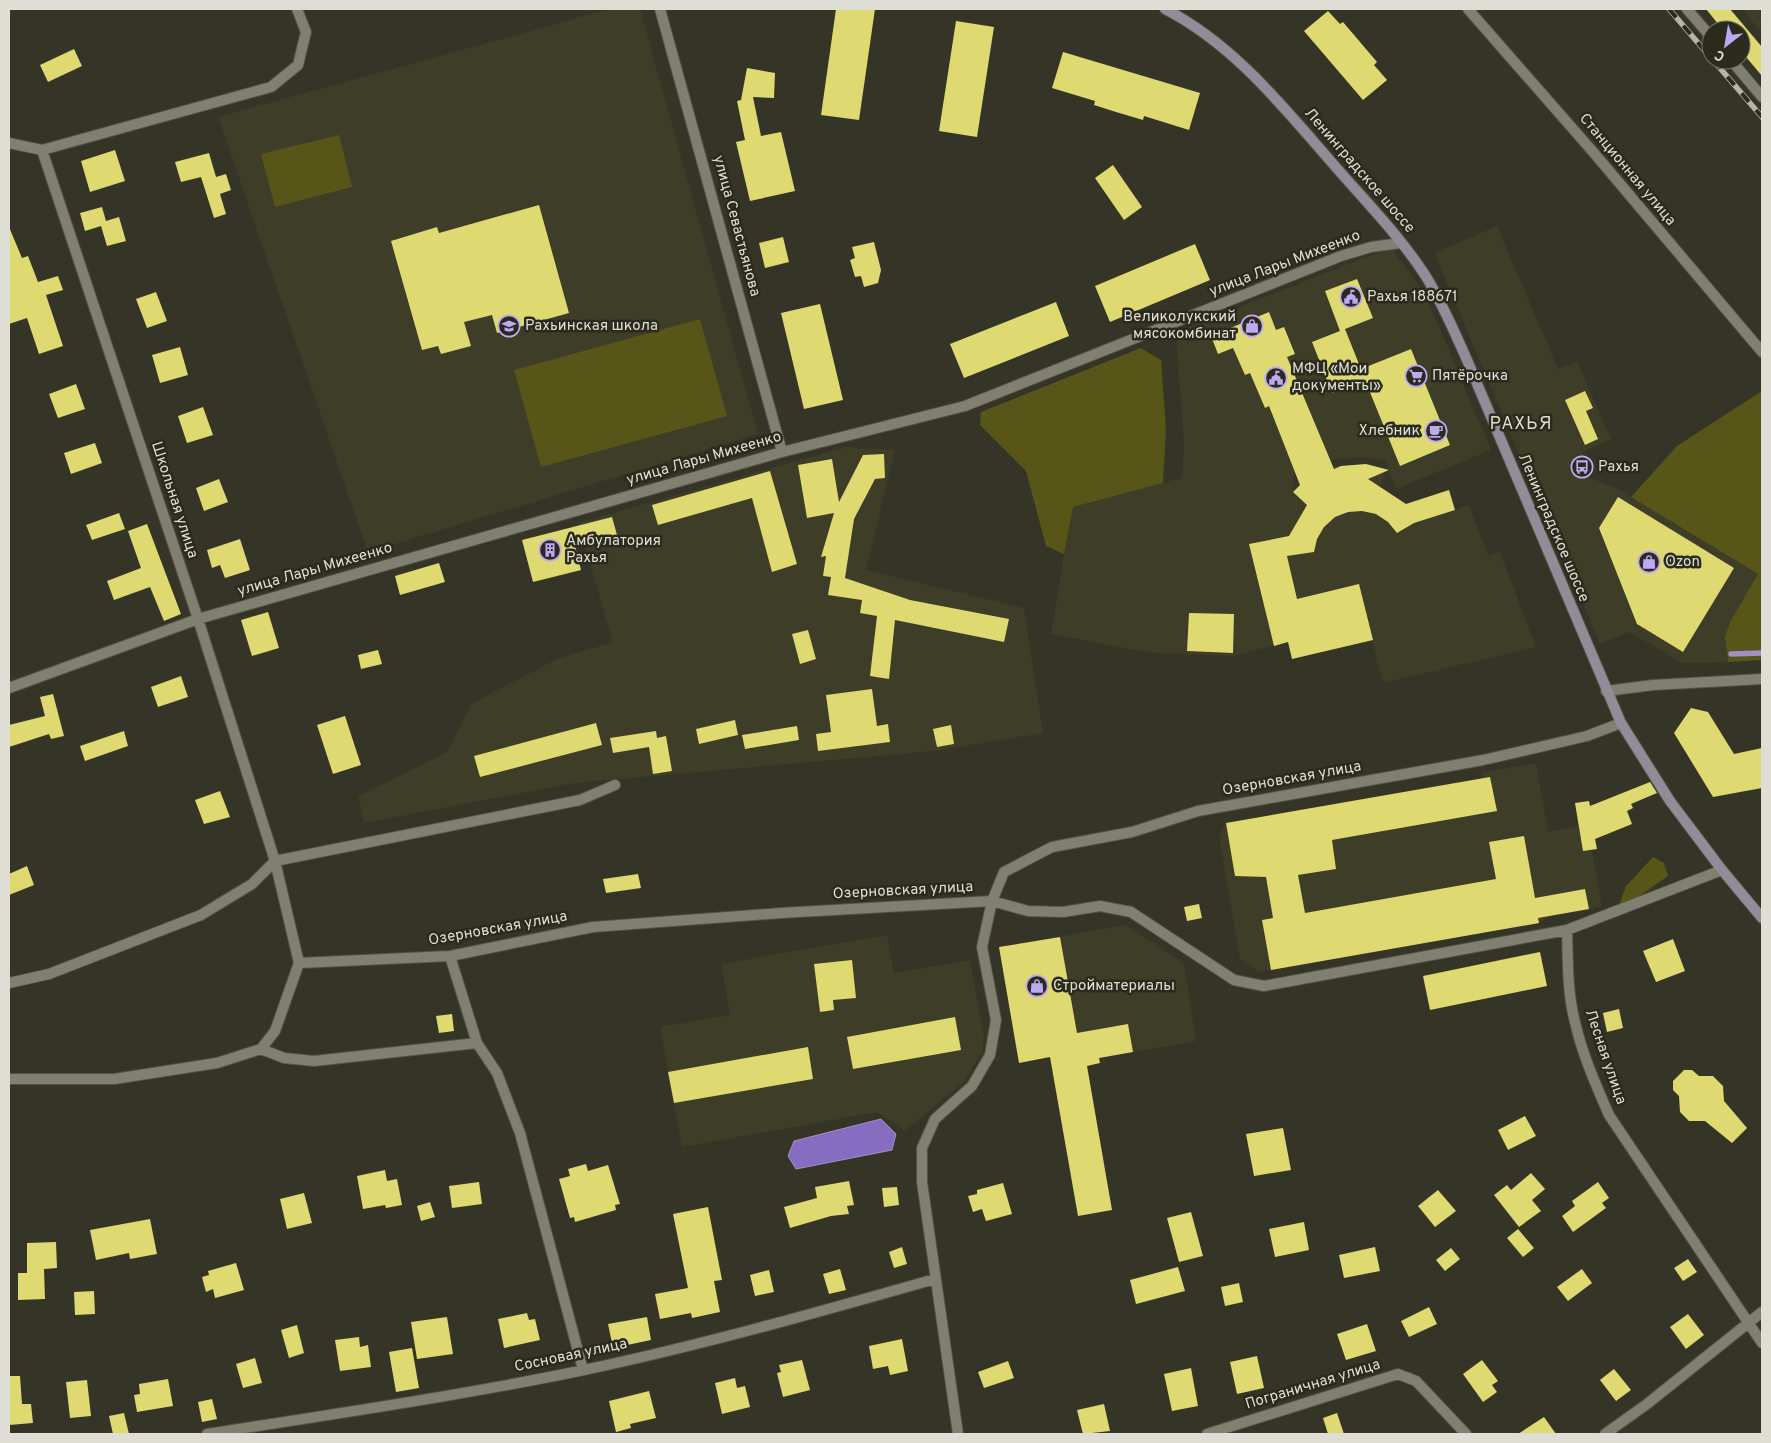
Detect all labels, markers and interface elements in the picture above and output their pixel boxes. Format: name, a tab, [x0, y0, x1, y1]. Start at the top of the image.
north arrow	[1701, 20, 1751, 70]
text: С	[1712, 45, 1728, 64]
street label: Ленинградское шоссе	[1299, 105, 1419, 237]
street label: Станционная улица	[1574, 110, 1680, 230]
street label: улица Севастьянова	[708, 153, 764, 299]
street label: улица Лары Михеенко	[1207, 226, 1363, 302]
public building icon: Рахья 188671	[1339, 285, 1363, 309]
place label: Рахья 188671	[1367, 288, 1458, 307]
place label: Великолукский мясокомбинат	[1123, 308, 1236, 344]
school or university icon: Рахьинская школа	[497, 314, 521, 338]
shop icon: Великолукский мясокомбинат	[1240, 314, 1264, 338]
place label: Рахьинская школа	[525, 317, 658, 336]
place label: МФЦ «Мои документы»	[1292, 360, 1381, 396]
supermarket icon: Пятёрочка	[1404, 364, 1428, 388]
public building icon: МФЦ «Мои документы»	[1264, 366, 1288, 390]
place label: Пятёрочка	[1432, 367, 1508, 386]
district label: РАХЬЯ	[1489, 413, 1553, 436]
cafe icon: Хлебник	[1424, 419, 1448, 443]
place label: Хлебник	[1359, 422, 1420, 441]
street label: улица Лары Михеенко	[624, 428, 784, 490]
street label: Школьная улица	[146, 439, 202, 561]
street label: Ленинградское шоссе	[1513, 451, 1593, 605]
bus stop icon: Рахья	[1570, 455, 1594, 479]
place label: Рахья	[1598, 458, 1639, 477]
place label: Амбулатория Рахья	[566, 532, 661, 568]
building icon: Амбулатория Рахья	[538, 538, 562, 562]
street label: улица Лары Михеенко	[235, 539, 395, 601]
shop icon: Ozon	[1637, 550, 1661, 574]
place label: Ozon	[1665, 553, 1700, 572]
street label: Озерновская улица	[1221, 757, 1363, 801]
street label: Озерновская улица	[832, 878, 974, 904]
street label: Озерновская улица	[427, 907, 569, 951]
shop icon: Стройматериалы	[1025, 974, 1049, 998]
place label: Стройматериалы	[1053, 977, 1175, 996]
street label: Лесная улица	[1580, 1007, 1630, 1107]
street label: Сосновая улица	[513, 1335, 629, 1377]
street label: Пограничная улица	[1243, 1355, 1383, 1415]

